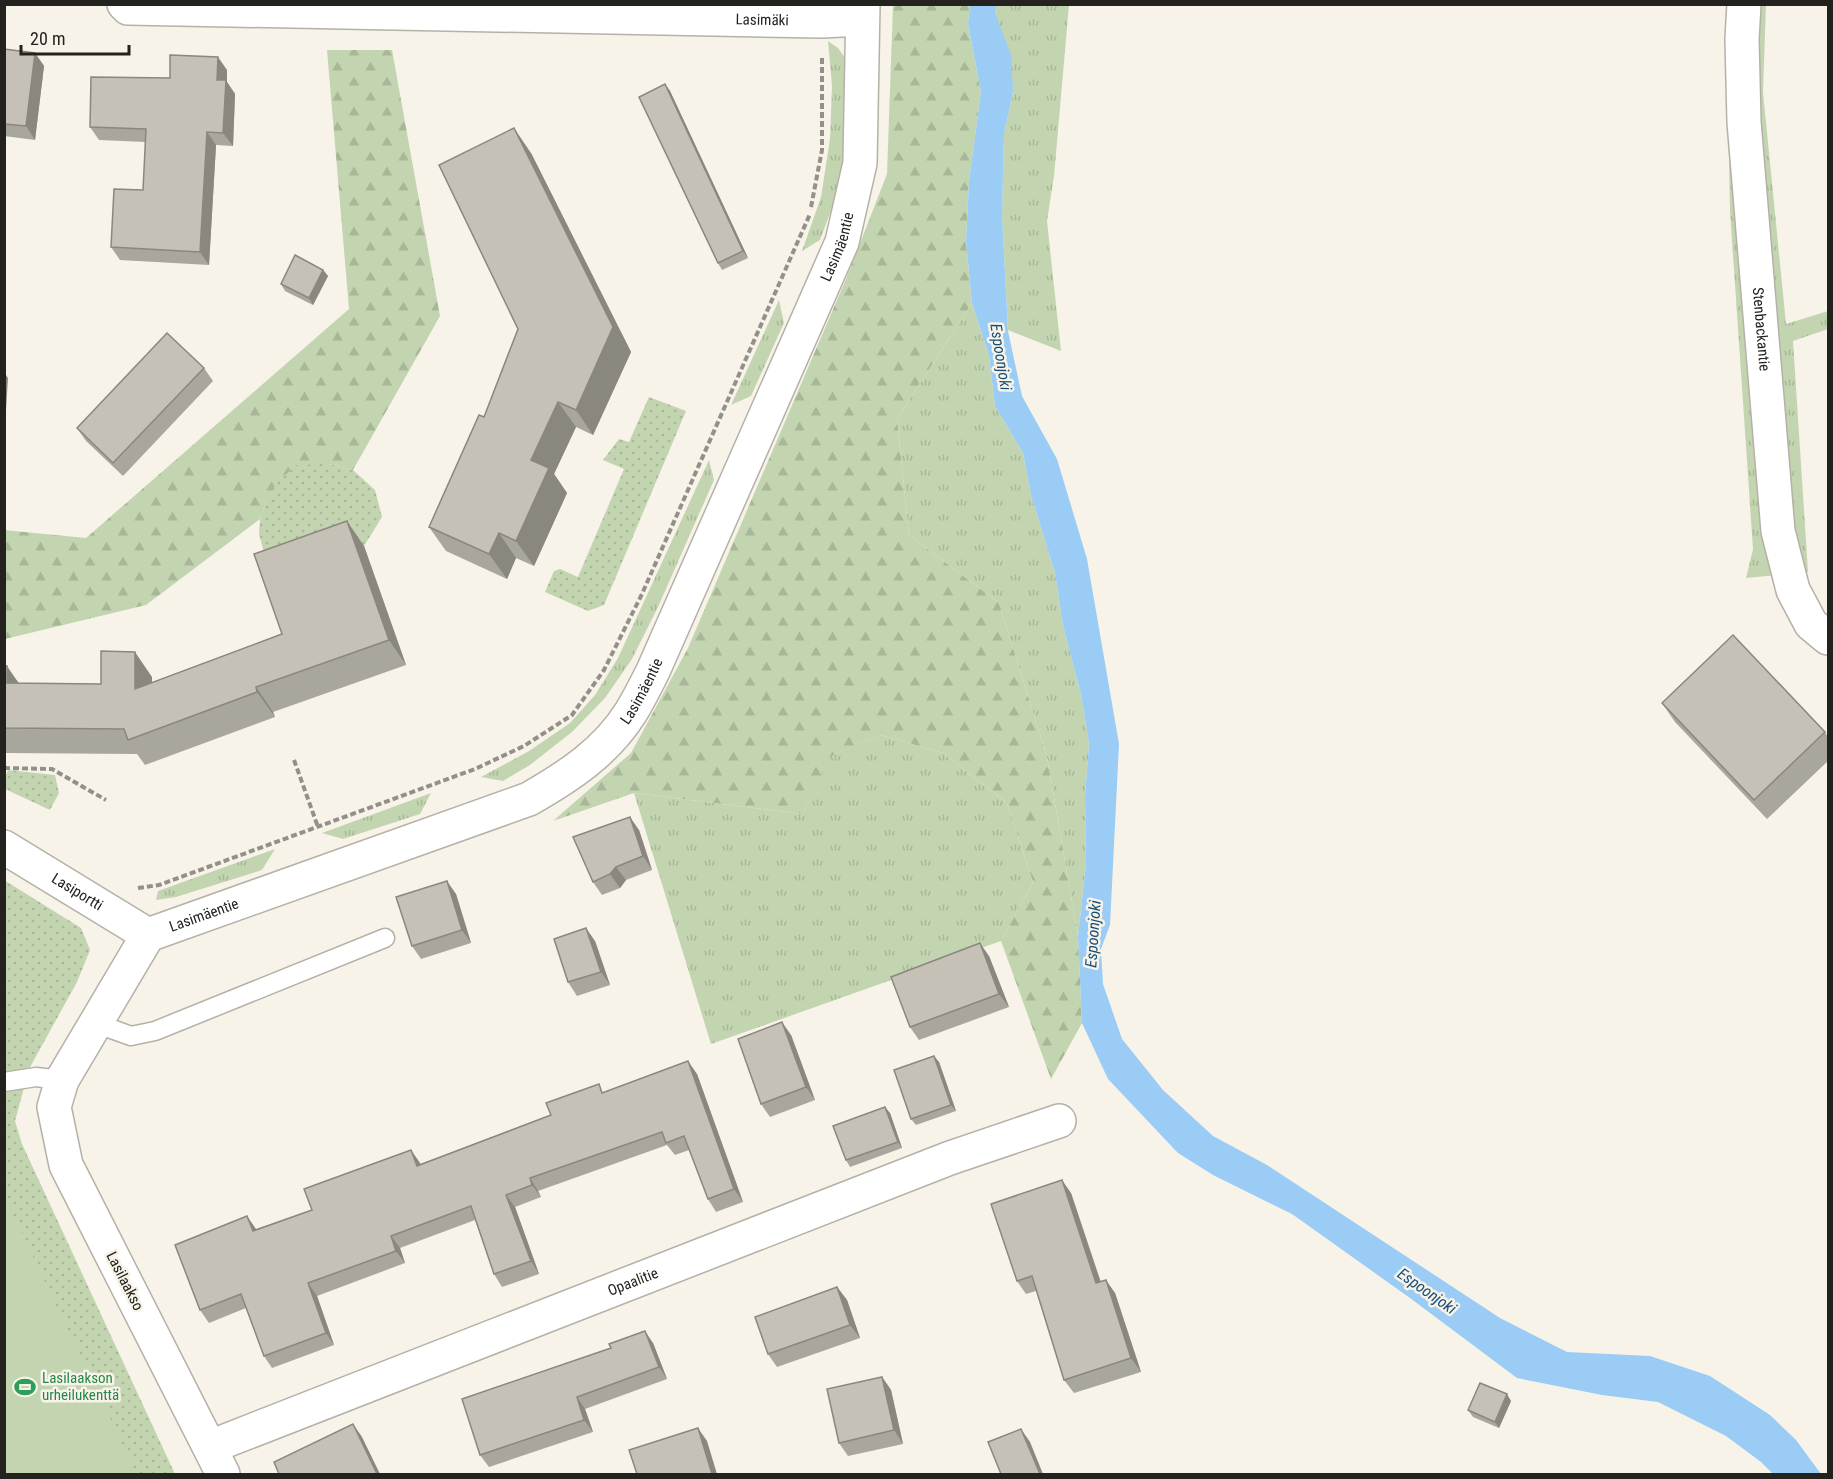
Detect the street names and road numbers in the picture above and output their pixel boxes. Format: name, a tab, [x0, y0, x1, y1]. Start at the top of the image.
street label: Lasimäki	[735, 10, 789, 29]
street label: Lasimäentie	[817, 211, 857, 284]
street label: Stenbackantie	[1749, 286, 1774, 372]
street label: Lasimäentie	[616, 655, 666, 728]
street label: Lasiportti	[48, 869, 106, 914]
street label: Lasimäentie	[167, 894, 241, 936]
street label: Lasilaakso	[103, 1249, 147, 1313]
street label: Opaalitie	[605, 1264, 661, 1300]

